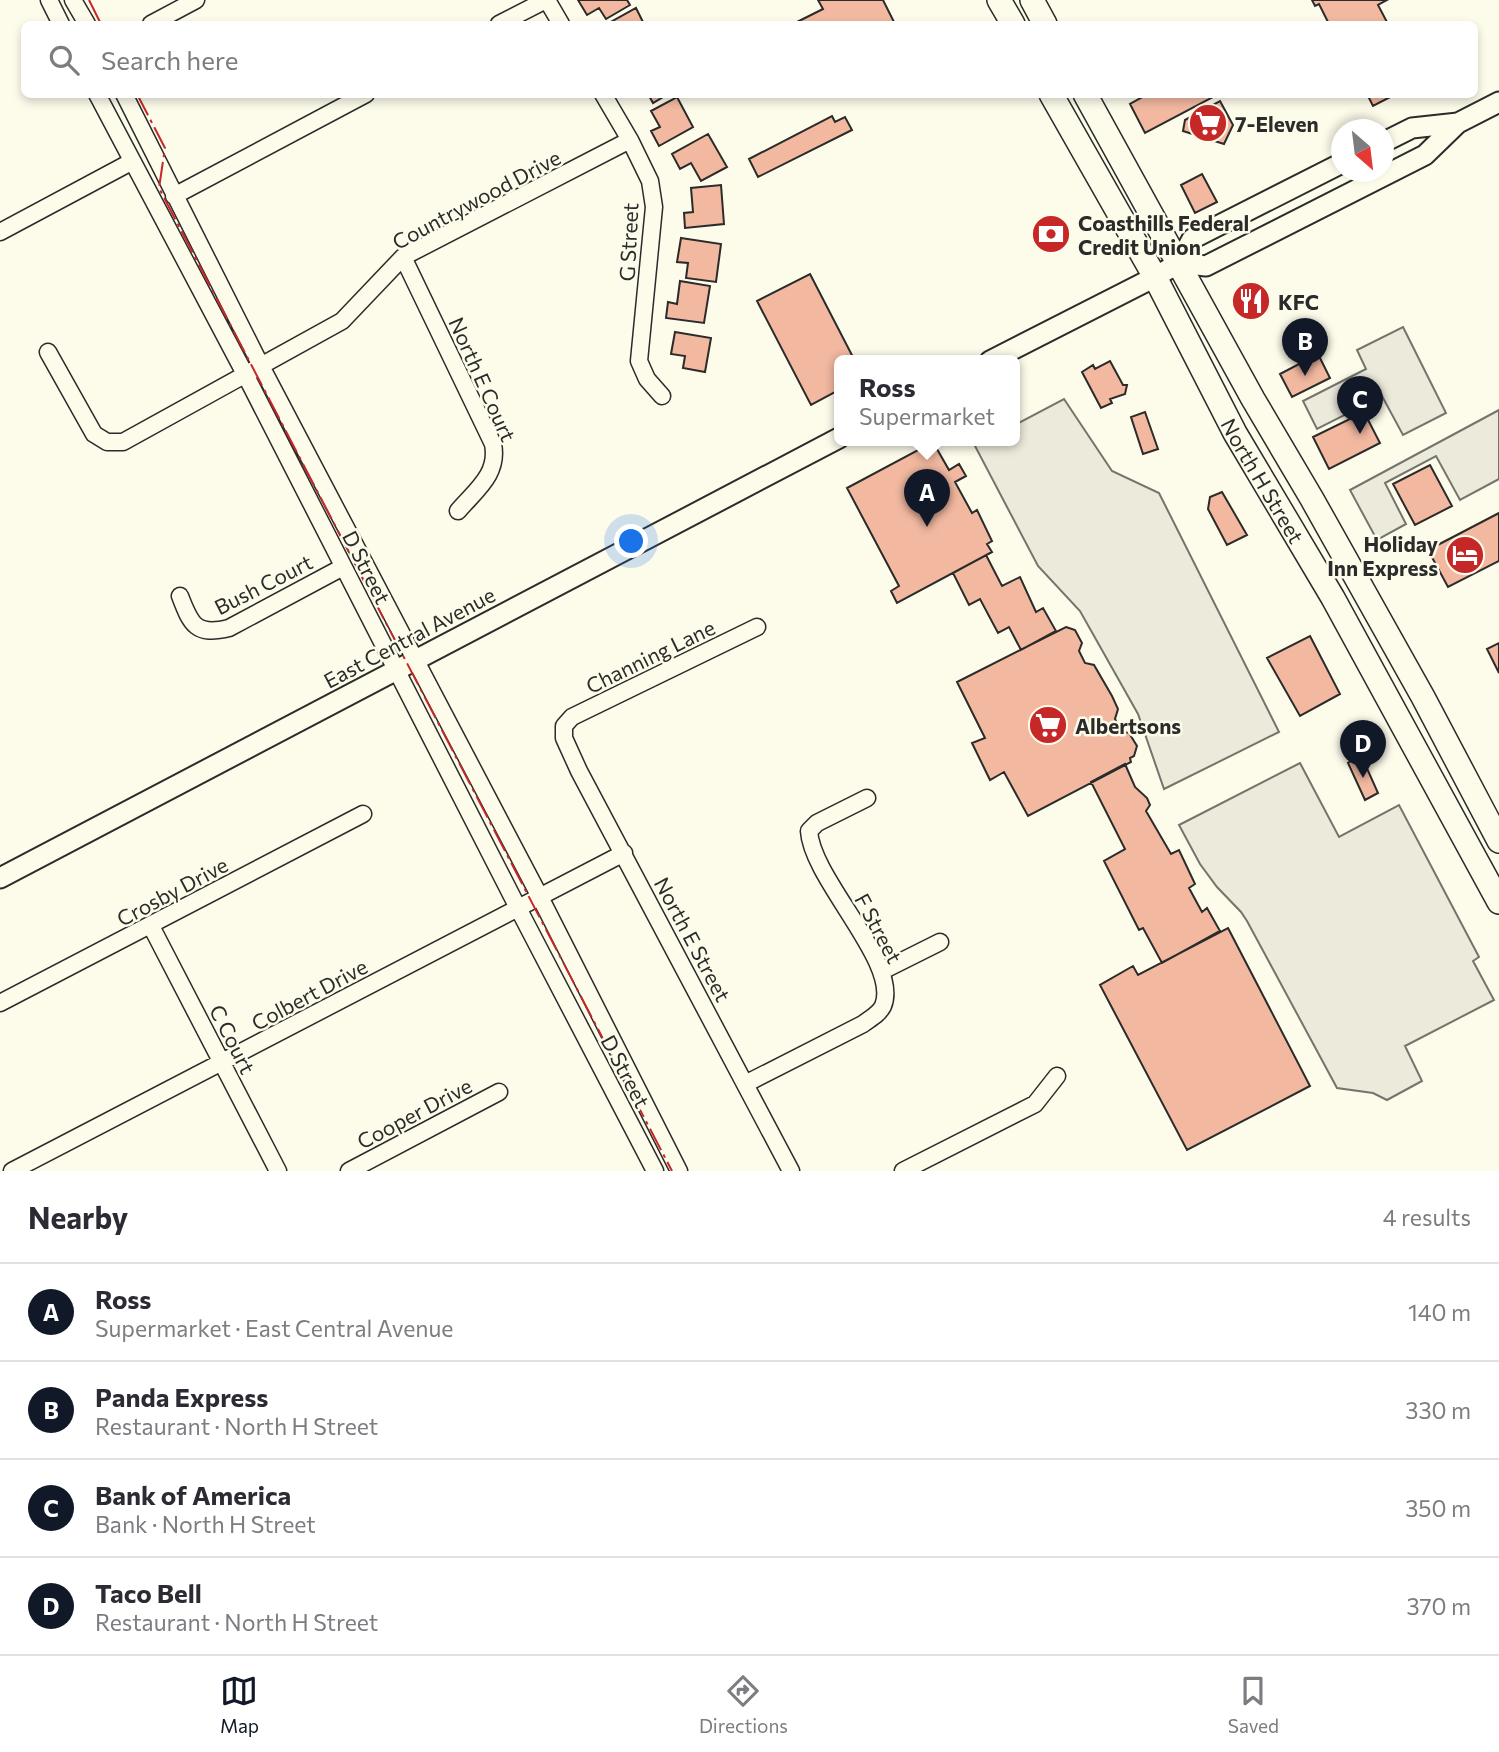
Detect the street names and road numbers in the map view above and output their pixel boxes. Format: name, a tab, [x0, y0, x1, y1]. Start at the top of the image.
street label: Countrywood Drive	[388, 144, 564, 254]
street label: G Street	[613, 202, 643, 282]
street label: North E Court	[444, 313, 522, 445]
street label: North H Street	[1217, 414, 1310, 547]
street label: D Street	[338, 526, 396, 608]
street label: Bush Court	[210, 549, 316, 619]
street label: East Central Avenue	[319, 581, 499, 693]
street label: Channing Lane	[581, 614, 719, 698]
street label: Crosby Drive	[112, 851, 232, 931]
street label: North E Street	[650, 873, 736, 1005]
street label: F Street	[850, 889, 908, 967]
street label: Colbert Drive	[247, 953, 371, 1035]
street label: C Court	[205, 1000, 261, 1078]
street label: D Street	[596, 1030, 656, 1112]
street label: Cooper Drive	[352, 1072, 476, 1154]

